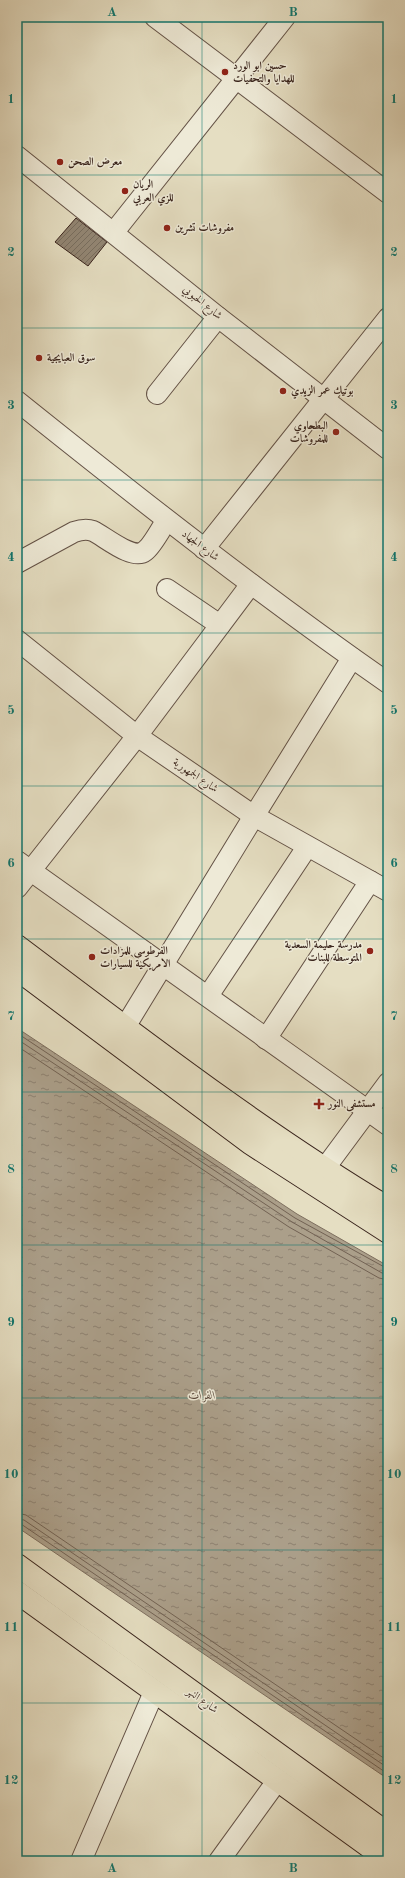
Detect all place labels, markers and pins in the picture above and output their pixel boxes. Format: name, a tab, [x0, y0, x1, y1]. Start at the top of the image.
place label: حسين ابو الورد للهدايا والتحفيات	[233, 60, 295, 86]
marker: حسين ابو الورد للهدايا والتحفيات	[220, 67, 230, 77]
place label: معرض الصحن	[68, 156, 122, 169]
marker: معرض الصحن	[55, 157, 65, 167]
place label: الريان للزي العربي	[132, 179, 174, 206]
marker: الريان للزي العربي	[120, 186, 130, 196]
place label: مفروشات تشرين	[175, 222, 234, 235]
marker: مفروشات تشرين	[162, 223, 172, 233]
place label: سوق العبايجية	[47, 352, 95, 364]
marker: سوق العبايجية	[34, 353, 44, 363]
place label: بوتيك عمر الزيدي	[291, 385, 353, 399]
marker: بوتيك عمر الزيدي	[278, 386, 288, 396]
place label: البطحاوي للمفروشات	[290, 420, 328, 446]
marker: البطحاوي للمفروشات	[331, 427, 341, 437]
place label: مدرسة حليمة السعدية المتوسطة للبنات	[285, 939, 362, 964]
place label: الفرطوسي للمزادات الامريكية للسيارات	[100, 945, 170, 972]
marker: مدرسة حليمة السعدية المتوسطة للبنات	[365, 946, 375, 956]
marker: الفرطوسي للمزادات الامريكية للسيارات	[87, 952, 97, 962]
marker: مستشفى النور	[313, 1098, 325, 1110]
place label: مستشفى النور	[326, 1098, 376, 1112]

